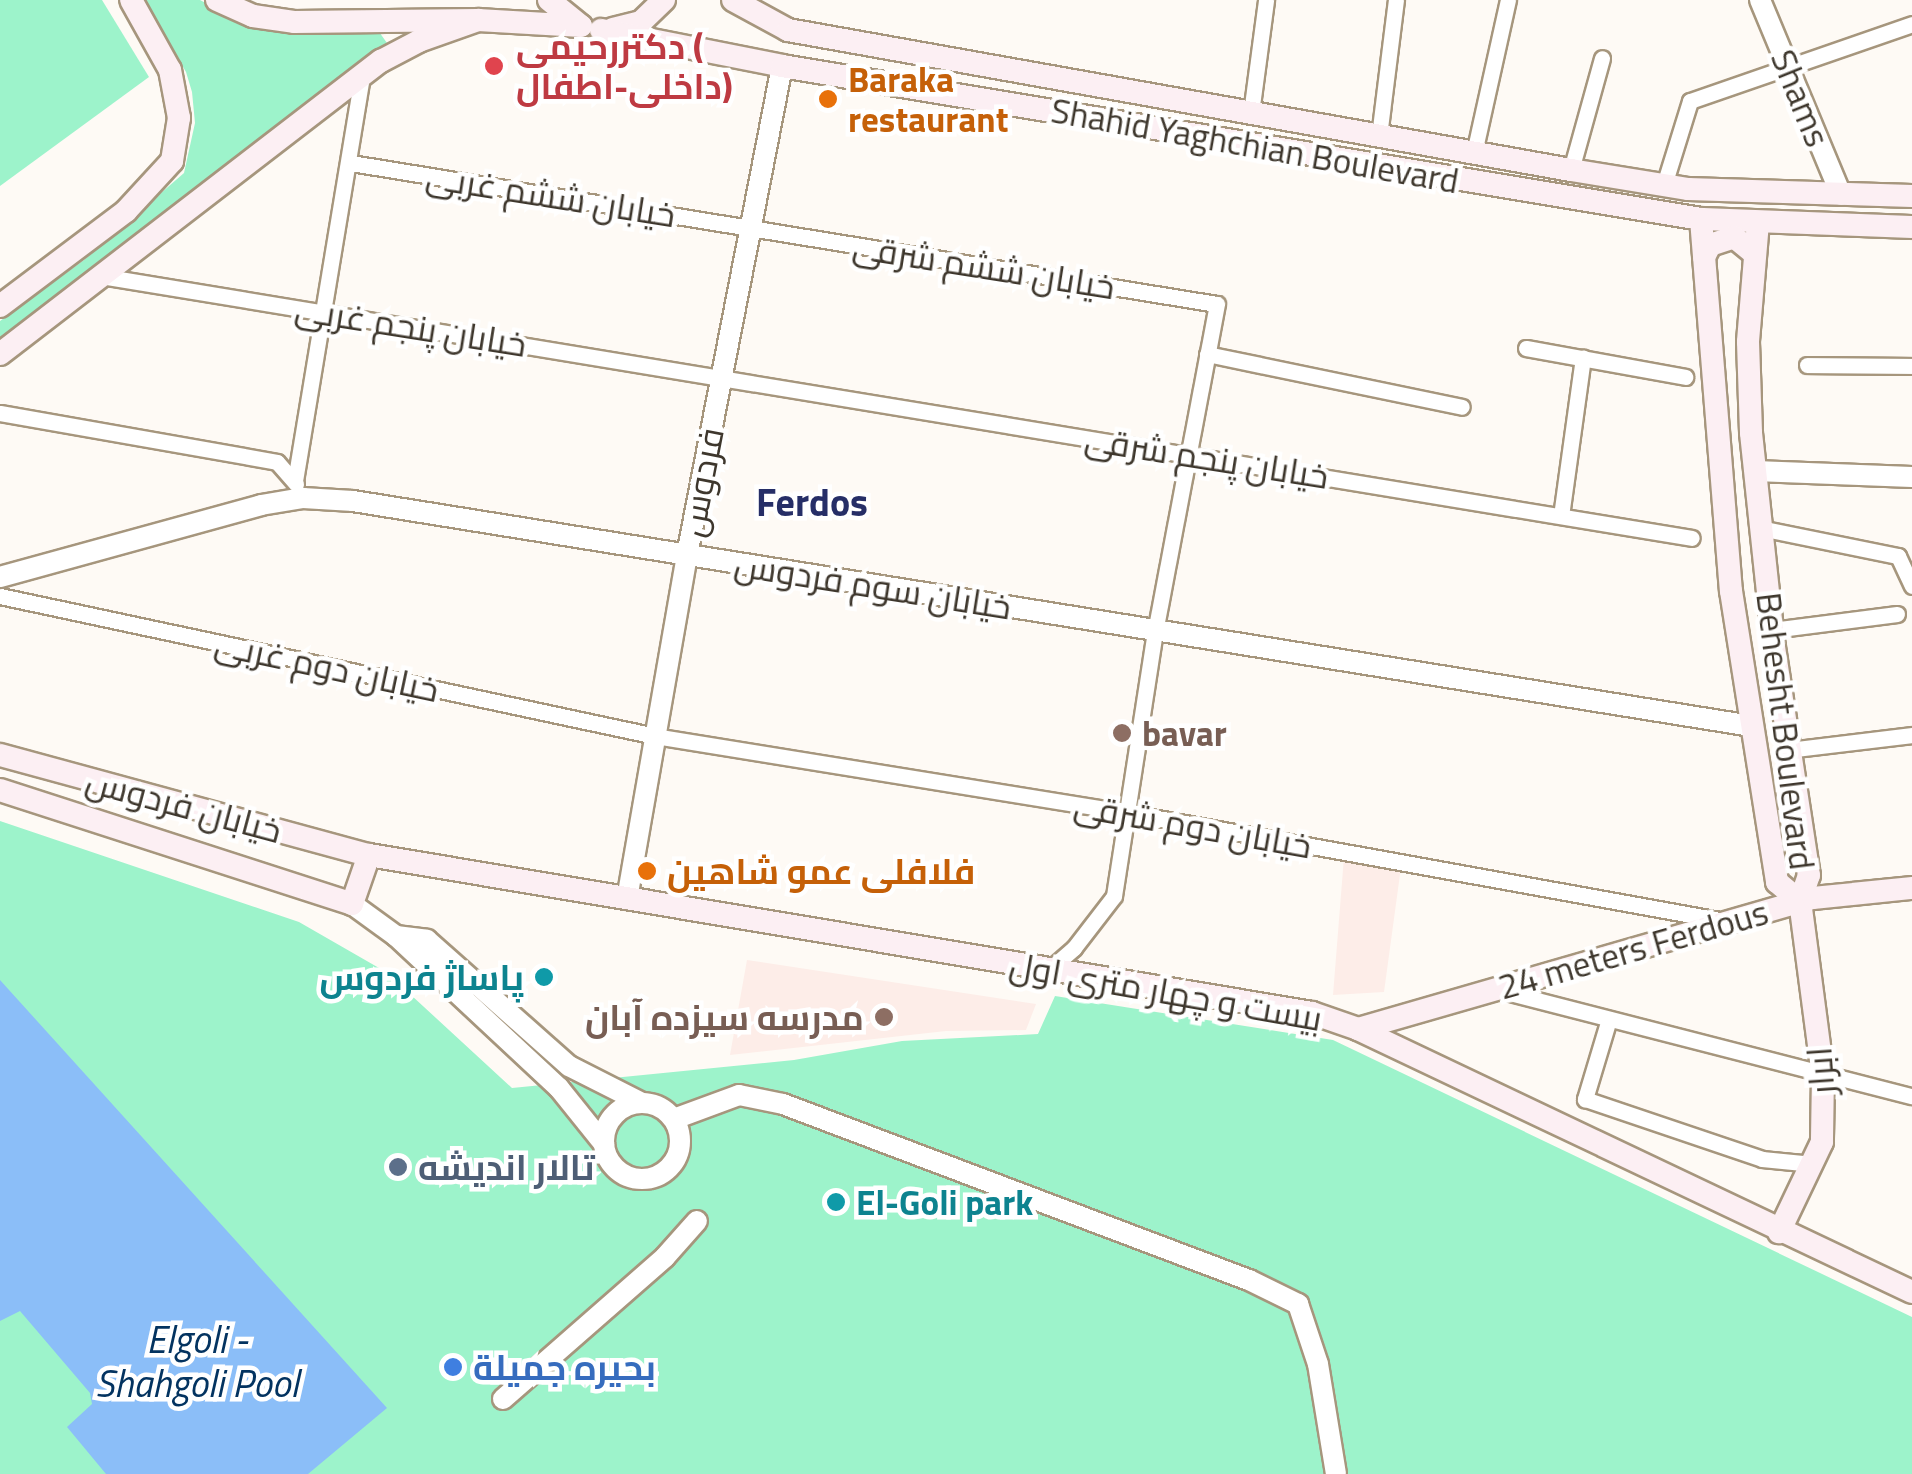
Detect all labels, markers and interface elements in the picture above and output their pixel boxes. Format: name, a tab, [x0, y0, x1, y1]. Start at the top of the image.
place label: دکتررحیمی ( داخلی-اطفال)	[516, 25, 733, 107]
street label: Shams	[1763, 43, 1839, 153]
marker: دکتررحیمی ( داخلی-اطفال)	[481, 53, 507, 79]
place label: Baraka restaurant	[848, 58, 1008, 140]
marker: Baraka restaurant	[817, 88, 839, 110]
street label: Shahid Yaghchian Boulevard	[1048, 88, 1462, 202]
street label: خیابان ششم غربی	[423, 155, 679, 235]
street label: خیابان ششم شرقی	[850, 225, 1118, 307]
street label: خیابان پنجم غربی	[292, 287, 530, 365]
street label: خیابان پنجم شرقی	[1082, 417, 1332, 497]
street label: فردوس	[670, 424, 732, 540]
district label: Ferdos	[756, 480, 868, 526]
street label: خیابان سوم فردوس	[732, 542, 1014, 628]
street label: Behesht Boulevard	[1748, 590, 1824, 872]
street label: خیابان دوم غربی	[211, 622, 443, 710]
place label: bavar	[1142, 712, 1227, 754]
marker: bavar	[1111, 722, 1133, 744]
street label: خیابان فردوس	[82, 759, 286, 851]
street label: خیابان دوم شرقی	[1071, 783, 1315, 867]
place label: فلافلی عمو شاهین	[667, 850, 975, 892]
marker: فلافلی عمو شاهین	[636, 860, 658, 882]
street label: 24 meters Ferdous	[1493, 890, 1773, 1008]
street label: بیست و چهار متری اول	[1006, 943, 1326, 1039]
place label: پاساژ فردوس	[319, 956, 524, 998]
marker: پاساژ فردوس	[533, 966, 555, 988]
place label: مدرسه سیزده آبان	[585, 996, 864, 1038]
marker: مدرسه سیزده آبان	[873, 1006, 895, 1028]
street label: ابرار	[1797, 1046, 1843, 1096]
place label: تالار اندیشه	[418, 1146, 594, 1188]
marker: تالار اندیشه	[387, 1156, 409, 1178]
place label: El-Goli park	[856, 1181, 1033, 1223]
marker: El-Goli park	[825, 1191, 847, 1213]
water label: Elgoli - Shahgoli Pool	[95, 1317, 299, 1406]
place label: بحیره جمیلة	[473, 1346, 656, 1388]
marker: بحیره جمیلة	[442, 1356, 464, 1378]

